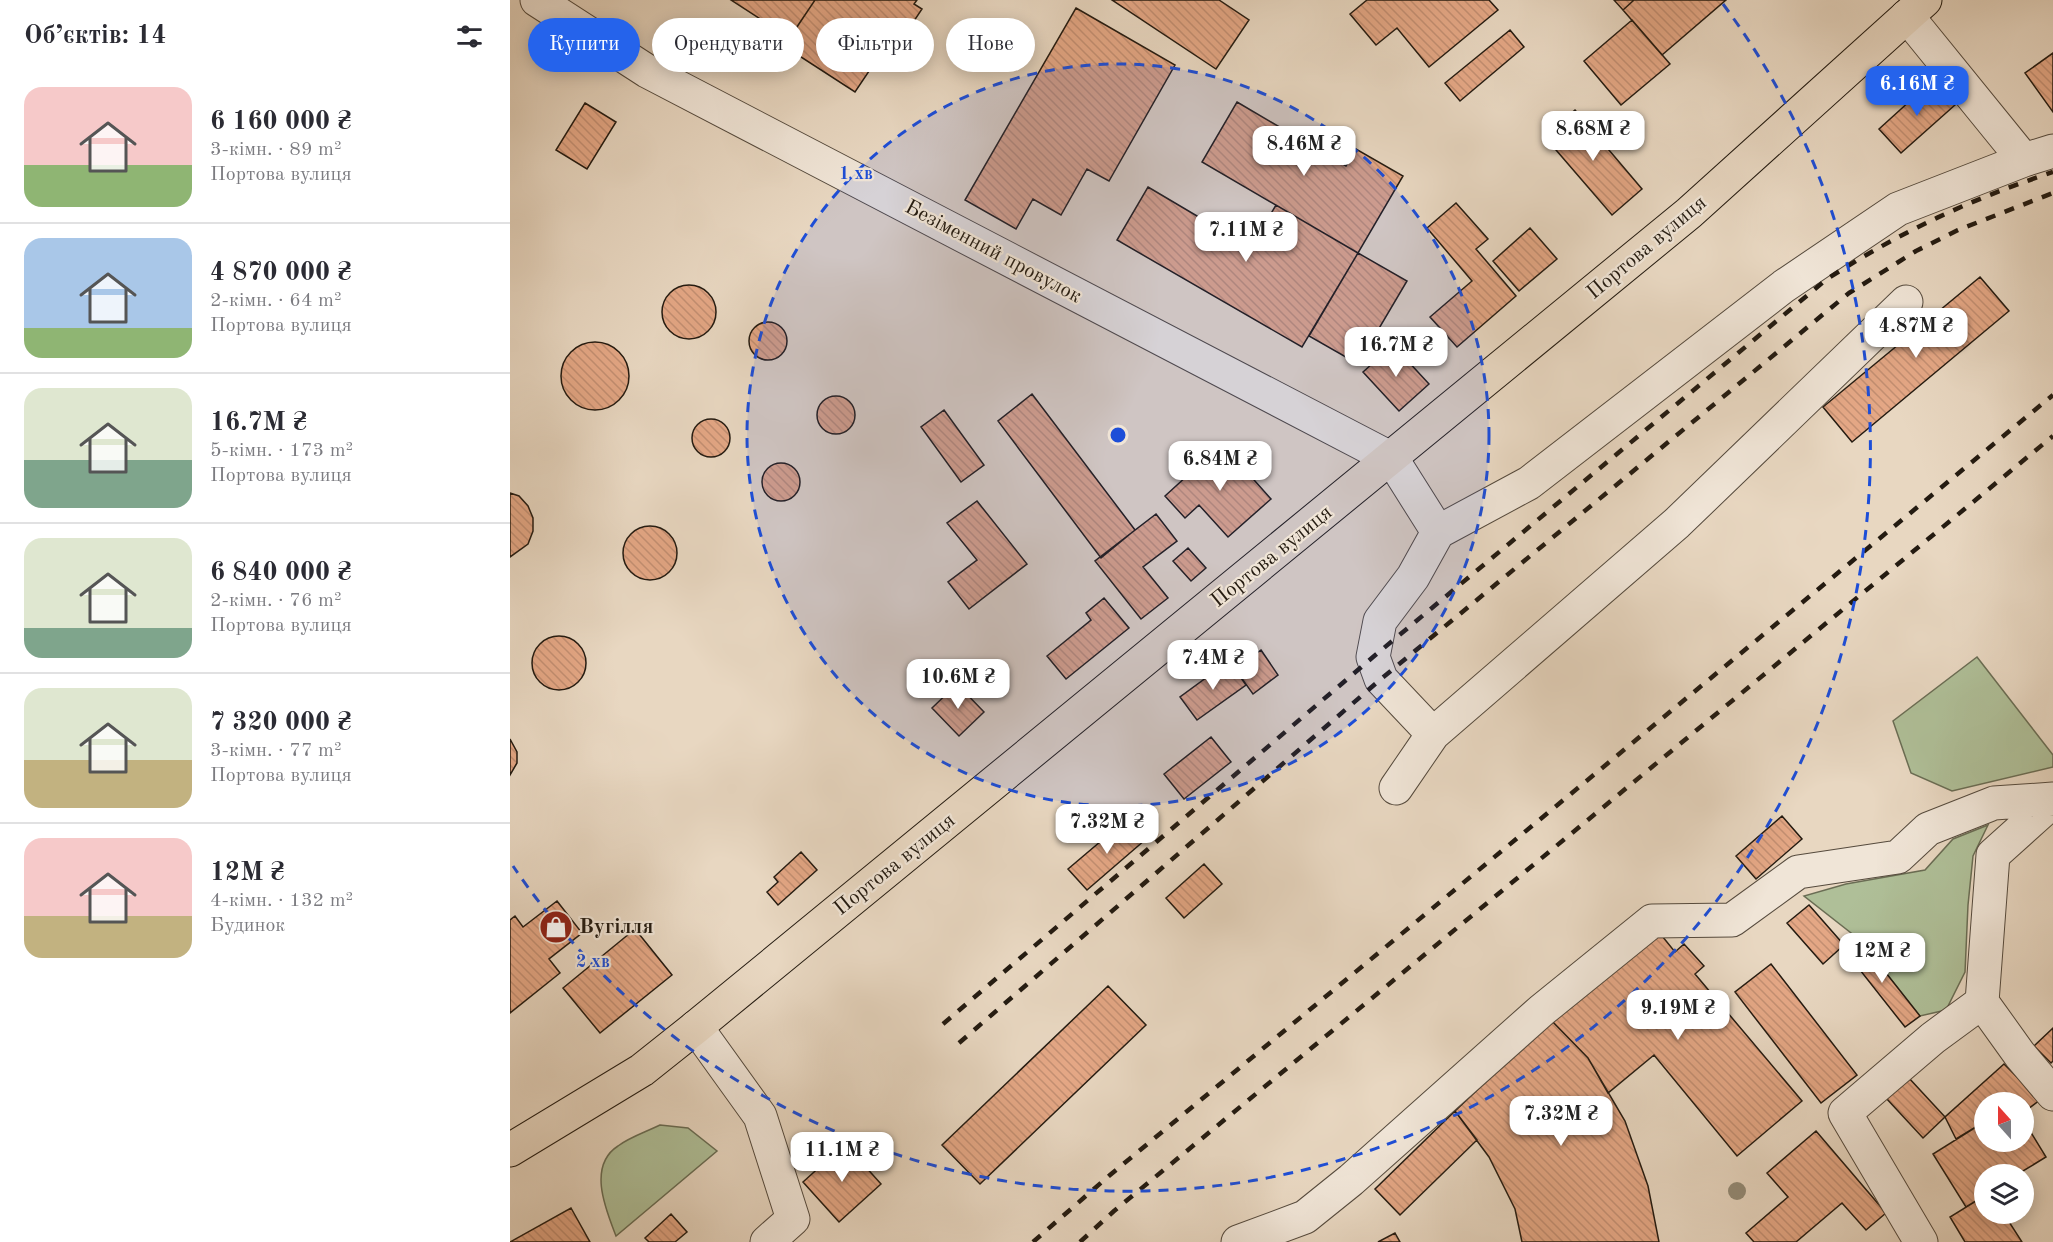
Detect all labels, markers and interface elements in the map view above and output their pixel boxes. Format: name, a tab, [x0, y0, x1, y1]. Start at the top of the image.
chip: Купити	[528, 18, 640, 72]
chip: Орендувати	[652, 18, 804, 72]
chip: Фільтри	[816, 18, 934, 72]
chip: Нове	[946, 18, 1035, 72]
icon: filters	[453, 20, 486, 53]
text: Об’єктів: 14	[24, 23, 166, 49]
pin: 6.16M ₴	[1862, 66, 1972, 117]
text: 6.16M ₴	[1880, 75, 1954, 95]
text: 6 160 000 ₴	[210, 109, 352, 135]
icon: home	[72, 111, 144, 183]
pin: 8.68M ₴	[1538, 111, 1648, 162]
text: 8.68M ₴	[1556, 120, 1630, 140]
pin: 8.46M ₴	[1249, 126, 1359, 177]
text: 8.46M ₴	[1267, 135, 1341, 155]
text: 3-кімн. · 89 m²	[210, 140, 342, 160]
text: Портова вулиця	[210, 165, 352, 185]
text: 1 хв	[839, 165, 873, 183]
street label: Портова вулиця	[1583, 192, 1711, 304]
street label: Безіменний провулок	[901, 197, 1085, 308]
pin: 7.11M ₴	[1191, 212, 1301, 263]
text: 7.11M ₴	[1209, 221, 1283, 241]
text: 4 870 000 ₴	[210, 260, 352, 286]
icon: home	[72, 262, 144, 334]
text: 2-кімн. · 64 m²	[210, 291, 342, 311]
pin: 4.87M ₴	[1861, 308, 1971, 359]
text: Портова вулиця	[210, 316, 352, 336]
text: 4.87M ₴	[1879, 317, 1953, 337]
pin: 16.7M ₴	[1341, 327, 1451, 378]
text: 16.7M ₴	[1359, 336, 1433, 356]
text: 16.7M ₴	[210, 410, 307, 436]
icon: home	[72, 412, 144, 484]
centre of rings	[1108, 425, 1128, 445]
text: 5-кімн. · 173 m²	[210, 441, 353, 461]
pin: 6.84M ₴	[1165, 441, 1275, 492]
text: 6.84M ₴	[1183, 450, 1257, 470]
text: Портова вулиця	[210, 466, 352, 486]
street label: Портова вулиця	[1208, 502, 1337, 612]
text: 6 840 000 ₴	[210, 560, 352, 586]
icon: home	[72, 562, 144, 634]
text: 2-кімн. · 76 m²	[210, 591, 342, 611]
text: Портова вулиця	[210, 616, 352, 636]
pin: 7.4M ₴	[1164, 640, 1262, 691]
text: 7.4M ₴	[1181, 649, 1245, 669]
pin: 10.6M ₴	[903, 659, 1013, 710]
text: 10.6M ₴	[921, 668, 995, 688]
text: 7 320 000 ₴	[210, 710, 352, 736]
icon: home	[72, 712, 144, 784]
text: 3-кімн. · 77 m²	[210, 741, 342, 761]
text: Портова вулиця	[210, 766, 352, 786]
pin: 7.32M ₴	[1052, 804, 1162, 855]
street label: Портова вулиця	[831, 810, 960, 920]
text: 7.32M ₴	[1070, 813, 1144, 833]
text: 12M ₴	[210, 860, 285, 886]
icon: home	[72, 862, 144, 934]
text: 4-кімн. · 132 m²	[210, 891, 353, 911]
shop icon: Вугілля	[538, 909, 574, 945]
text: Будинок	[210, 916, 285, 936]
place label: Вугілля	[579, 917, 654, 938]
pin: 12M ₴	[1840, 933, 1924, 984]
text: 12M ₴	[1853, 942, 1911, 962]
text: 2 хв	[576, 953, 610, 971]
pin: 9.19M ₴	[1623, 990, 1733, 1041]
text: 9.19M ₴	[1641, 999, 1715, 1019]
north arrow	[1974, 1092, 2034, 1152]
map controls	[1974, 1092, 2034, 1224]
pin: 7.32M ₴	[1506, 1096, 1616, 1147]
text: 7.32M ₴	[1524, 1105, 1598, 1125]
pin: 11.1M ₴	[787, 1132, 897, 1183]
text: 11.1M ₴	[805, 1141, 879, 1161]
button: layers	[1974, 1164, 2034, 1224]

